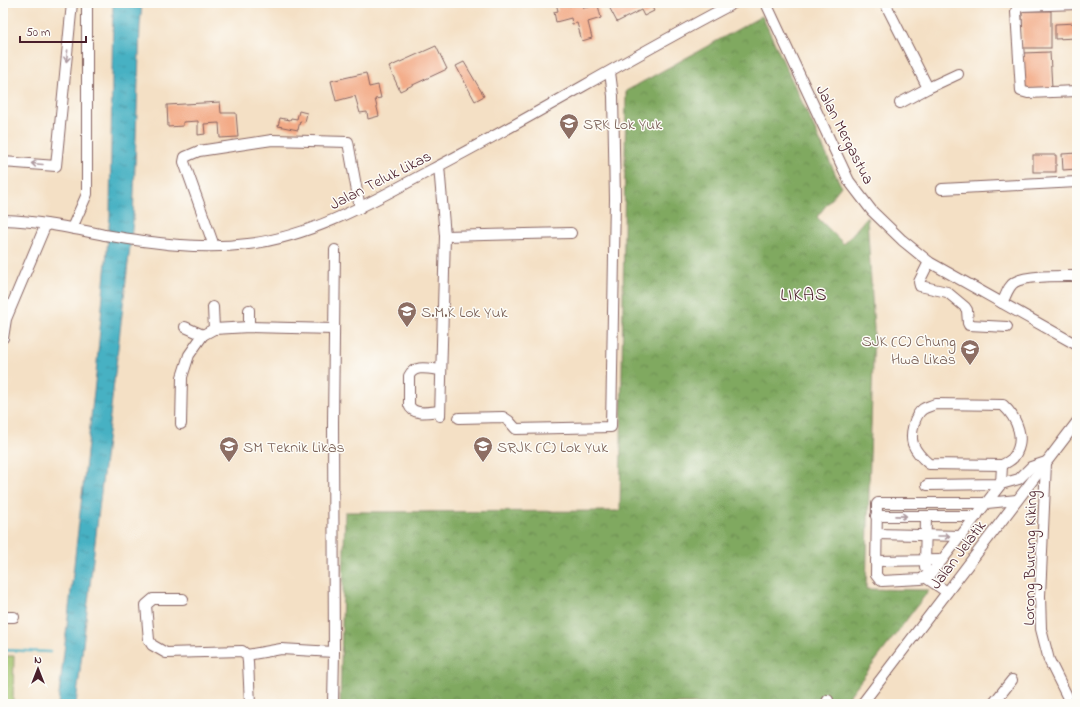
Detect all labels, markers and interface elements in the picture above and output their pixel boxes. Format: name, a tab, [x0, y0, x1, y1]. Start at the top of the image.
scale bar	[20, 18, 86, 44]
text: 50 m	[26, 24, 50, 42]
one-way arrow	[63, 49, 71, 62]
street label: Jalan Mergastua	[809, 81, 880, 189]
school or university icon: SRK Lok Yuk	[558, 112, 580, 140]
place label: SRK Lok Yuk	[583, 113, 663, 137]
street label: Jalan Teluk Likas	[326, 145, 436, 217]
one-way arrow	[31, 161, 44, 168]
district label: LIKAS	[780, 283, 828, 309]
school or university icon: S.M.K Lok Yuk	[396, 300, 418, 328]
place label: S.M.K Lok Yuk	[421, 301, 508, 325]
place label: SJK (C) Chung Hwa Likas	[861, 330, 956, 372]
school or university icon: SJK (C) Chung Hwa Likas	[959, 338, 981, 366]
school or university icon: SM Teknik Likas	[218, 435, 240, 463]
school or university icon: SRJK (C) Lok Yuk	[472, 435, 494, 463]
place label: SM Teknik Likas	[243, 436, 345, 460]
place label: SRJK (C) Lok Yuk	[497, 436, 609, 460]
street label: Lorong Burung Kiking	[1018, 490, 1044, 626]
one-way arrow	[894, 512, 907, 520]
street label: Jalan Jelatik	[925, 515, 993, 595]
one-way arrow	[937, 532, 950, 540]
north arrow	[18, 649, 58, 689]
text: N	[34, 652, 42, 668]

